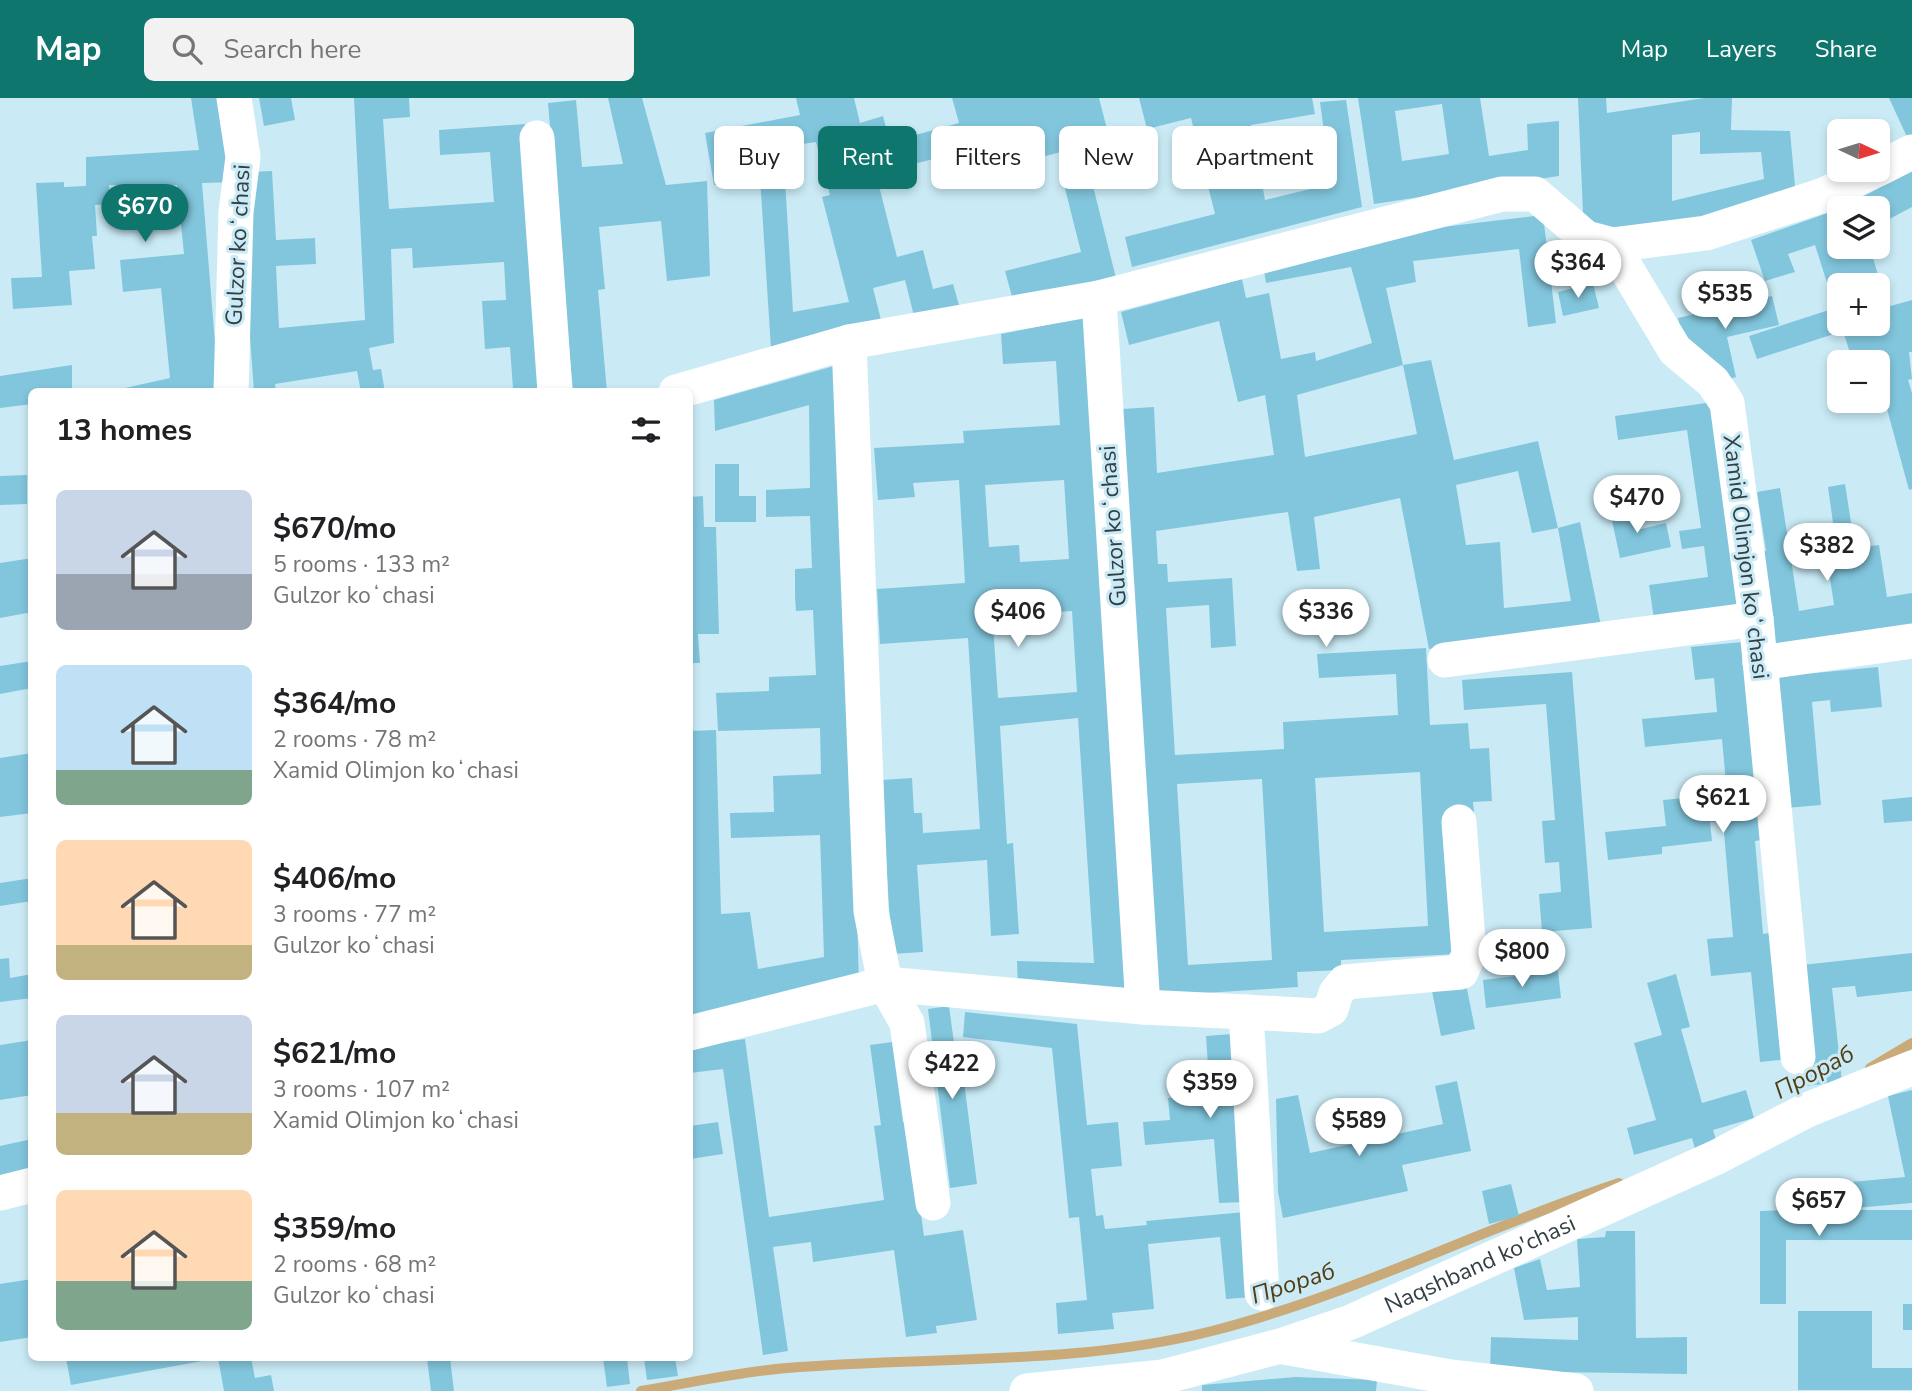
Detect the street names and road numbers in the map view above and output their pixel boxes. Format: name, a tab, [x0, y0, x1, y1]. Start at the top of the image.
street label: Gulzor koʻchasi	[218, 164, 258, 326]
street label: Xamid Olimjon koʻchasi	[1716, 433, 1776, 681]
street label: Gulzor koʻchasi	[1092, 444, 1134, 608]
street label: Naqshband ko'chasi	[1379, 1207, 1580, 1320]

